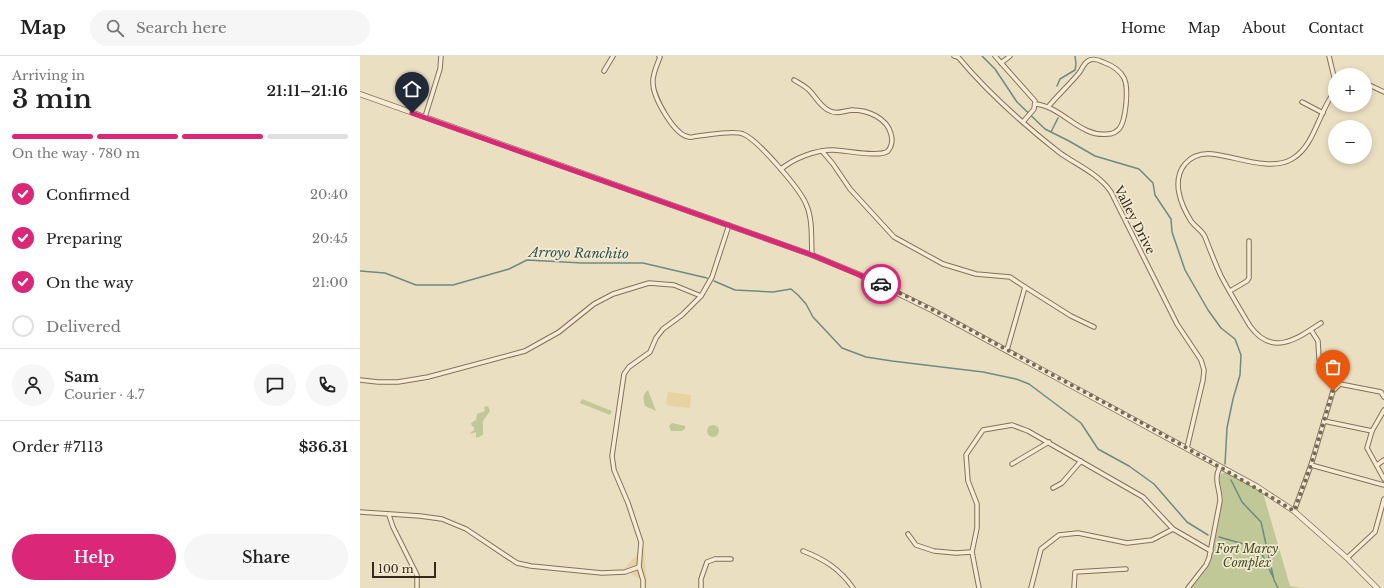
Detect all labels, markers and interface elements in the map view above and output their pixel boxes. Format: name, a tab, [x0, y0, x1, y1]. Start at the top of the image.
search box	[90, 10, 370, 46]
text: Map	[20, 16, 66, 39]
icon: search	[104, 17, 126, 39]
text: Search here	[136, 18, 227, 37]
text: Home	[1121, 19, 1166, 37]
text: Map	[1188, 19, 1220, 37]
text: About	[1242, 19, 1286, 37]
text: Contact	[1308, 19, 1364, 37]
text: Arriving in	[12, 67, 85, 84]
map controls	[1328, 68, 1372, 164]
button: +	[1328, 68, 1372, 112]
pin	[395, 72, 429, 113]
icon: home	[401, 78, 423, 100]
text: 21:11–21:16	[266, 81, 348, 100]
text: 3 min	[12, 83, 92, 115]
button: −	[1328, 120, 1372, 164]
text: On the way · 780 m	[12, 145, 140, 162]
icon: check	[12, 183, 34, 205]
street label: Valley Drive	[1111, 183, 1159, 257]
text: Confirmed	[46, 185, 130, 204]
text: 20:40	[310, 186, 348, 203]
icon: check	[12, 227, 34, 249]
text: Preparing	[46, 229, 122, 248]
text: 20:45	[312, 230, 348, 247]
water label: Arroyo Ranchito	[527, 244, 629, 262]
courier	[861, 264, 901, 304]
icon: check	[12, 271, 34, 293]
text: On the way	[46, 273, 134, 292]
icon: car	[870, 273, 892, 295]
text: 21:00	[312, 274, 348, 291]
text: Delivered	[46, 317, 121, 336]
pin	[1316, 350, 1350, 391]
icon: bag	[1322, 356, 1344, 378]
button: person	[12, 364, 54, 406]
button: chat	[254, 364, 296, 406]
button: phone	[306, 364, 348, 406]
text: Sam	[64, 367, 99, 386]
text: Courier · 4.7	[64, 386, 144, 403]
text: Order #7113	[12, 437, 103, 456]
text: $36.31	[299, 437, 348, 456]
button: Help	[12, 534, 176, 580]
button: Share	[184, 534, 348, 580]
park label: Fort Marcy Complex	[1215, 541, 1279, 570]
scale bar	[372, 560, 436, 579]
text: 100 m	[378, 562, 414, 576]

